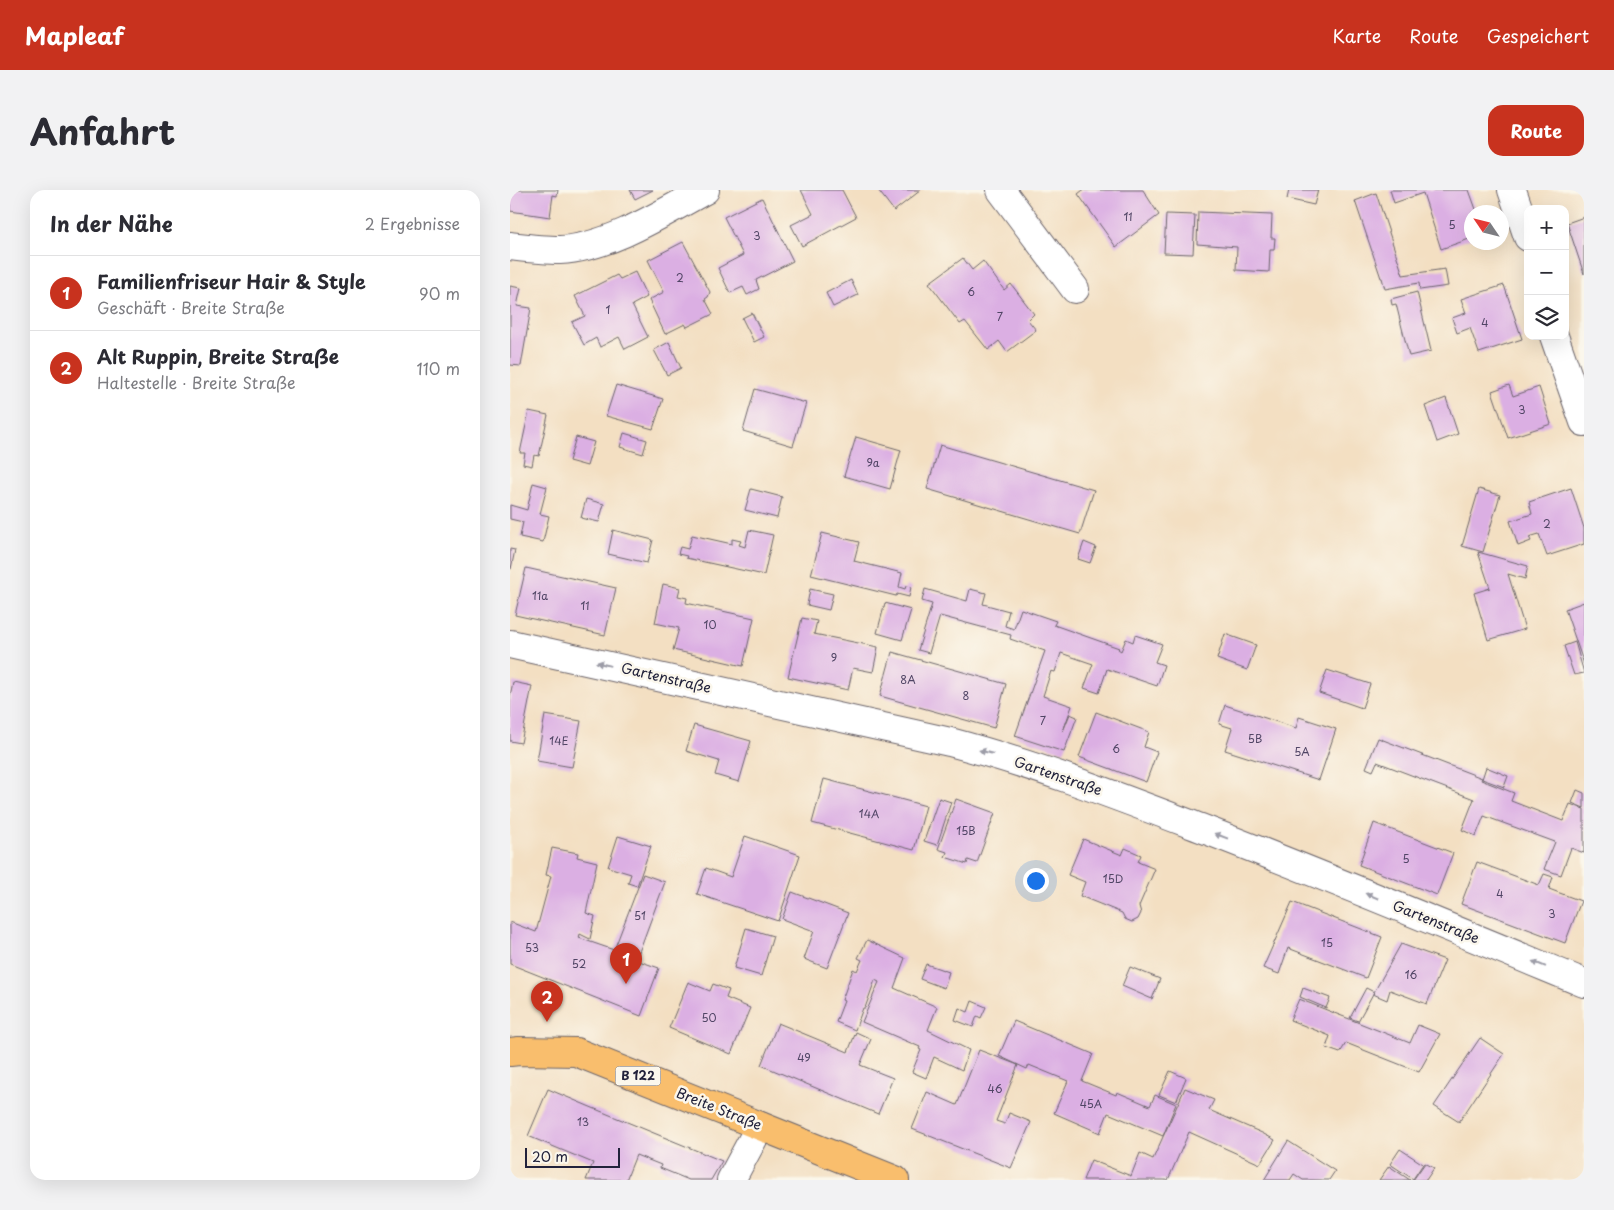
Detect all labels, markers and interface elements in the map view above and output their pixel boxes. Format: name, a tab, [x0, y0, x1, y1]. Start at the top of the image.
text: Mapleaf	[25, 17, 124, 53]
text: Karte	[1333, 22, 1381, 49]
text: Route	[1409, 22, 1459, 49]
text: Gespeichert	[1487, 22, 1589, 49]
text: Anfahrt	[30, 104, 175, 157]
button: Route	[1488, 105, 1584, 156]
north arrow	[1464, 205, 1509, 250]
map controls	[1524, 205, 1569, 340]
button: +	[1524, 205, 1569, 250]
text: In der Nähe	[50, 207, 172, 239]
house number: 11	[1123, 208, 1133, 225]
text: 2 Ergebnisse	[365, 211, 460, 235]
house number: 5	[1448, 216, 1456, 233]
house number: 3	[753, 227, 761, 244]
button: −	[1524, 250, 1569, 295]
text: Familienfriseur Hair & Style	[97, 267, 366, 295]
house number: 2	[676, 269, 684, 286]
text: 1	[62, 281, 70, 305]
text: 90 m	[419, 281, 460, 305]
house number: 6	[967, 283, 975, 300]
text: Geschäft · Breite Straße	[97, 295, 285, 319]
button: layers	[1524, 295, 1569, 340]
house number: 1	[606, 301, 611, 318]
house number: 7	[997, 308, 1003, 325]
house number: 4	[1481, 314, 1489, 331]
text: Alt Ruppin, Breite Straße	[97, 342, 339, 370]
text: 2	[60, 356, 72, 380]
text: 110 m	[417, 356, 460, 380]
text: Haltestelle · Breite Straße	[97, 370, 295, 394]
house number: 3	[1518, 401, 1526, 418]
house number: 9a	[866, 454, 880, 471]
house number: 2	[1543, 515, 1551, 532]
house number: 11a	[532, 587, 548, 604]
house number: 11	[580, 597, 590, 614]
house number: 10	[704, 616, 716, 633]
house number: 9	[831, 649, 837, 666]
street label: Gartenstraße	[619, 657, 713, 698]
one-way arrow	[595, 660, 610, 668]
house number: 8A	[900, 671, 916, 688]
house number: 8	[963, 687, 970, 704]
house number: 7	[1040, 712, 1046, 729]
house number: 5B	[1248, 730, 1262, 747]
house number: 14E	[549, 732, 569, 749]
house number: 6	[1112, 740, 1120, 757]
house number: 5A	[1294, 743, 1310, 760]
one-way arrow	[978, 747, 993, 755]
street label: Gartenstraße	[1011, 751, 1105, 800]
house number: 14A	[859, 805, 879, 822]
house number: 15B	[956, 822, 976, 839]
one-way arrow	[1213, 832, 1228, 840]
house number: 5	[1402, 850, 1410, 867]
your location	[1023, 868, 1049, 894]
house number: 15D	[1103, 870, 1123, 887]
house number: 4	[1496, 885, 1504, 902]
one-way arrow	[1365, 891, 1379, 899]
street label: Gartenstraße	[1390, 895, 1483, 948]
house number: 3	[1548, 905, 1556, 922]
house number: 51	[634, 907, 646, 924]
house number: 15	[1321, 934, 1333, 951]
house number: 53	[525, 939, 539, 956]
pin: 1	[610, 943, 642, 984]
house number: 52	[572, 955, 586, 972]
one-way arrow	[1531, 960, 1546, 968]
house number: 16	[1405, 966, 1418, 983]
pin: 2	[531, 981, 563, 1022]
house number: 50	[701, 1009, 717, 1026]
house number: 49	[797, 1049, 811, 1066]
road number: B 122	[616, 1066, 660, 1086]
house number: 46	[988, 1080, 1003, 1097]
street label: Breite Straße	[673, 1082, 765, 1135]
house number: 45A	[1080, 1095, 1102, 1112]
house number: 13	[577, 1113, 589, 1130]
scale bar	[525, 1145, 620, 1168]
text: 20 m	[532, 1146, 568, 1167]

